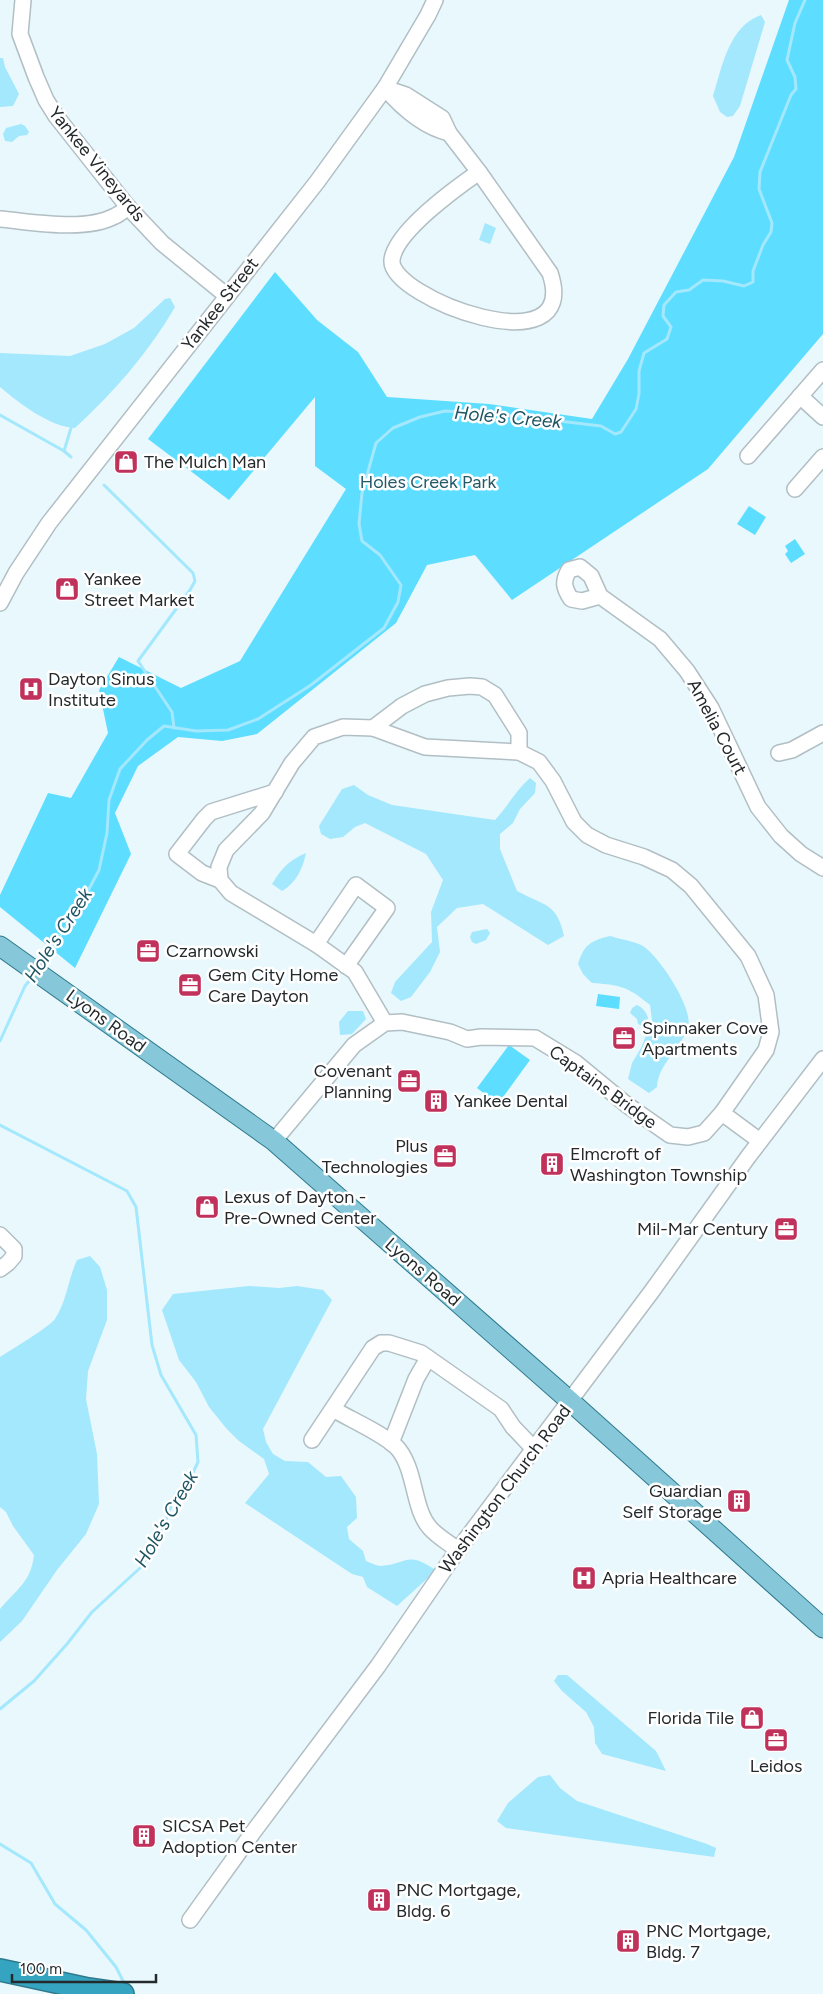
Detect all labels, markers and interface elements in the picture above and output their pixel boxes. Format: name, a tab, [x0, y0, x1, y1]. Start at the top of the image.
street label: Yankee Vineyards	[44, 102, 150, 226]
street label: Yankee Street	[177, 253, 263, 355]
water label: Hole's Creek	[453, 401, 563, 433]
shop icon: The Mulch Man	[113, 449, 139, 475]
place label: The Mulch Man	[144, 451, 266, 473]
park label: Holes Creek Park	[360, 471, 497, 493]
place label: Yankee Street Market	[84, 568, 195, 611]
shop icon: Yankee Street Market	[54, 576, 80, 602]
place label: Dayton Sinus Institute	[48, 668, 154, 711]
street label: Amelia Court	[683, 675, 752, 779]
hospital icon: Dayton Sinus Institute	[18, 676, 44, 702]
water label: Hole's Creek	[19, 883, 97, 986]
office icon: Czarnowski	[135, 938, 161, 964]
place label: Czarnowski	[166, 940, 259, 962]
place label: Gem City Home Care Dayton	[208, 964, 338, 1007]
office icon: Gem City Home Care Dayton	[177, 972, 203, 998]
street label: Lyons Road	[62, 985, 150, 1057]
place label: Spinnaker Cove Apartments	[642, 1017, 768, 1060]
office icon: Spinnaker Cove Apartments	[611, 1025, 637, 1051]
street label: Captains Bridge	[545, 1040, 661, 1134]
place label: Covenant Planning	[314, 1060, 392, 1103]
office icon: Covenant Planning	[396, 1068, 422, 1094]
building icon: Yankee Dental	[423, 1088, 449, 1114]
place label: Yankee Dental	[454, 1090, 568, 1112]
place label: Plus Technologies	[322, 1135, 428, 1178]
office icon: Plus Technologies	[432, 1143, 458, 1169]
place label: Elmcroft of Washington Township	[570, 1143, 747, 1186]
building icon: Elmcroft of Washington Township	[539, 1151, 565, 1177]
place label: Lexus of Dayton - Pre-Owned Center	[224, 1186, 376, 1229]
shop icon: Lexus of Dayton - Pre-Owned Center	[194, 1194, 220, 1220]
office icon: Mil-Mar Century	[773, 1216, 799, 1242]
place label: Mil-Mar Century	[637, 1218, 769, 1240]
street label: Lyons Road	[381, 1233, 465, 1311]
street label: Washington Church Road	[434, 1400, 576, 1578]
water label: Hole's Creek	[129, 1466, 203, 1571]
place label: Guardian Self Storage	[622, 1480, 722, 1523]
building icon: Guardian Self Storage	[726, 1488, 752, 1514]
hospital icon: Apria Healthcare	[571, 1565, 597, 1591]
place label: Apria Healthcare	[602, 1567, 737, 1589]
shop icon: Florida Tile	[739, 1705, 765, 1731]
place label: Florida Tile	[647, 1707, 734, 1729]
office icon: Leidos	[763, 1727, 789, 1753]
place label: Leidos	[750, 1755, 802, 1777]
place label: SICSA Pet Adoption Center	[162, 1815, 297, 1858]
building icon: SICSA Pet Adoption Center	[131, 1823, 157, 1849]
place label: PNC Mortgage, Bldg. 6	[396, 1879, 521, 1922]
building icon: PNC Mortgage, Bldg. 6	[366, 1887, 392, 1913]
place label: PNC Mortgage, Bldg. 7	[646, 1920, 771, 1963]
building icon: PNC Mortgage, Bldg. 7	[615, 1928, 641, 1954]
scale bar	[12, 1952, 156, 1984]
text: 100 m	[20, 1960, 62, 1978]

